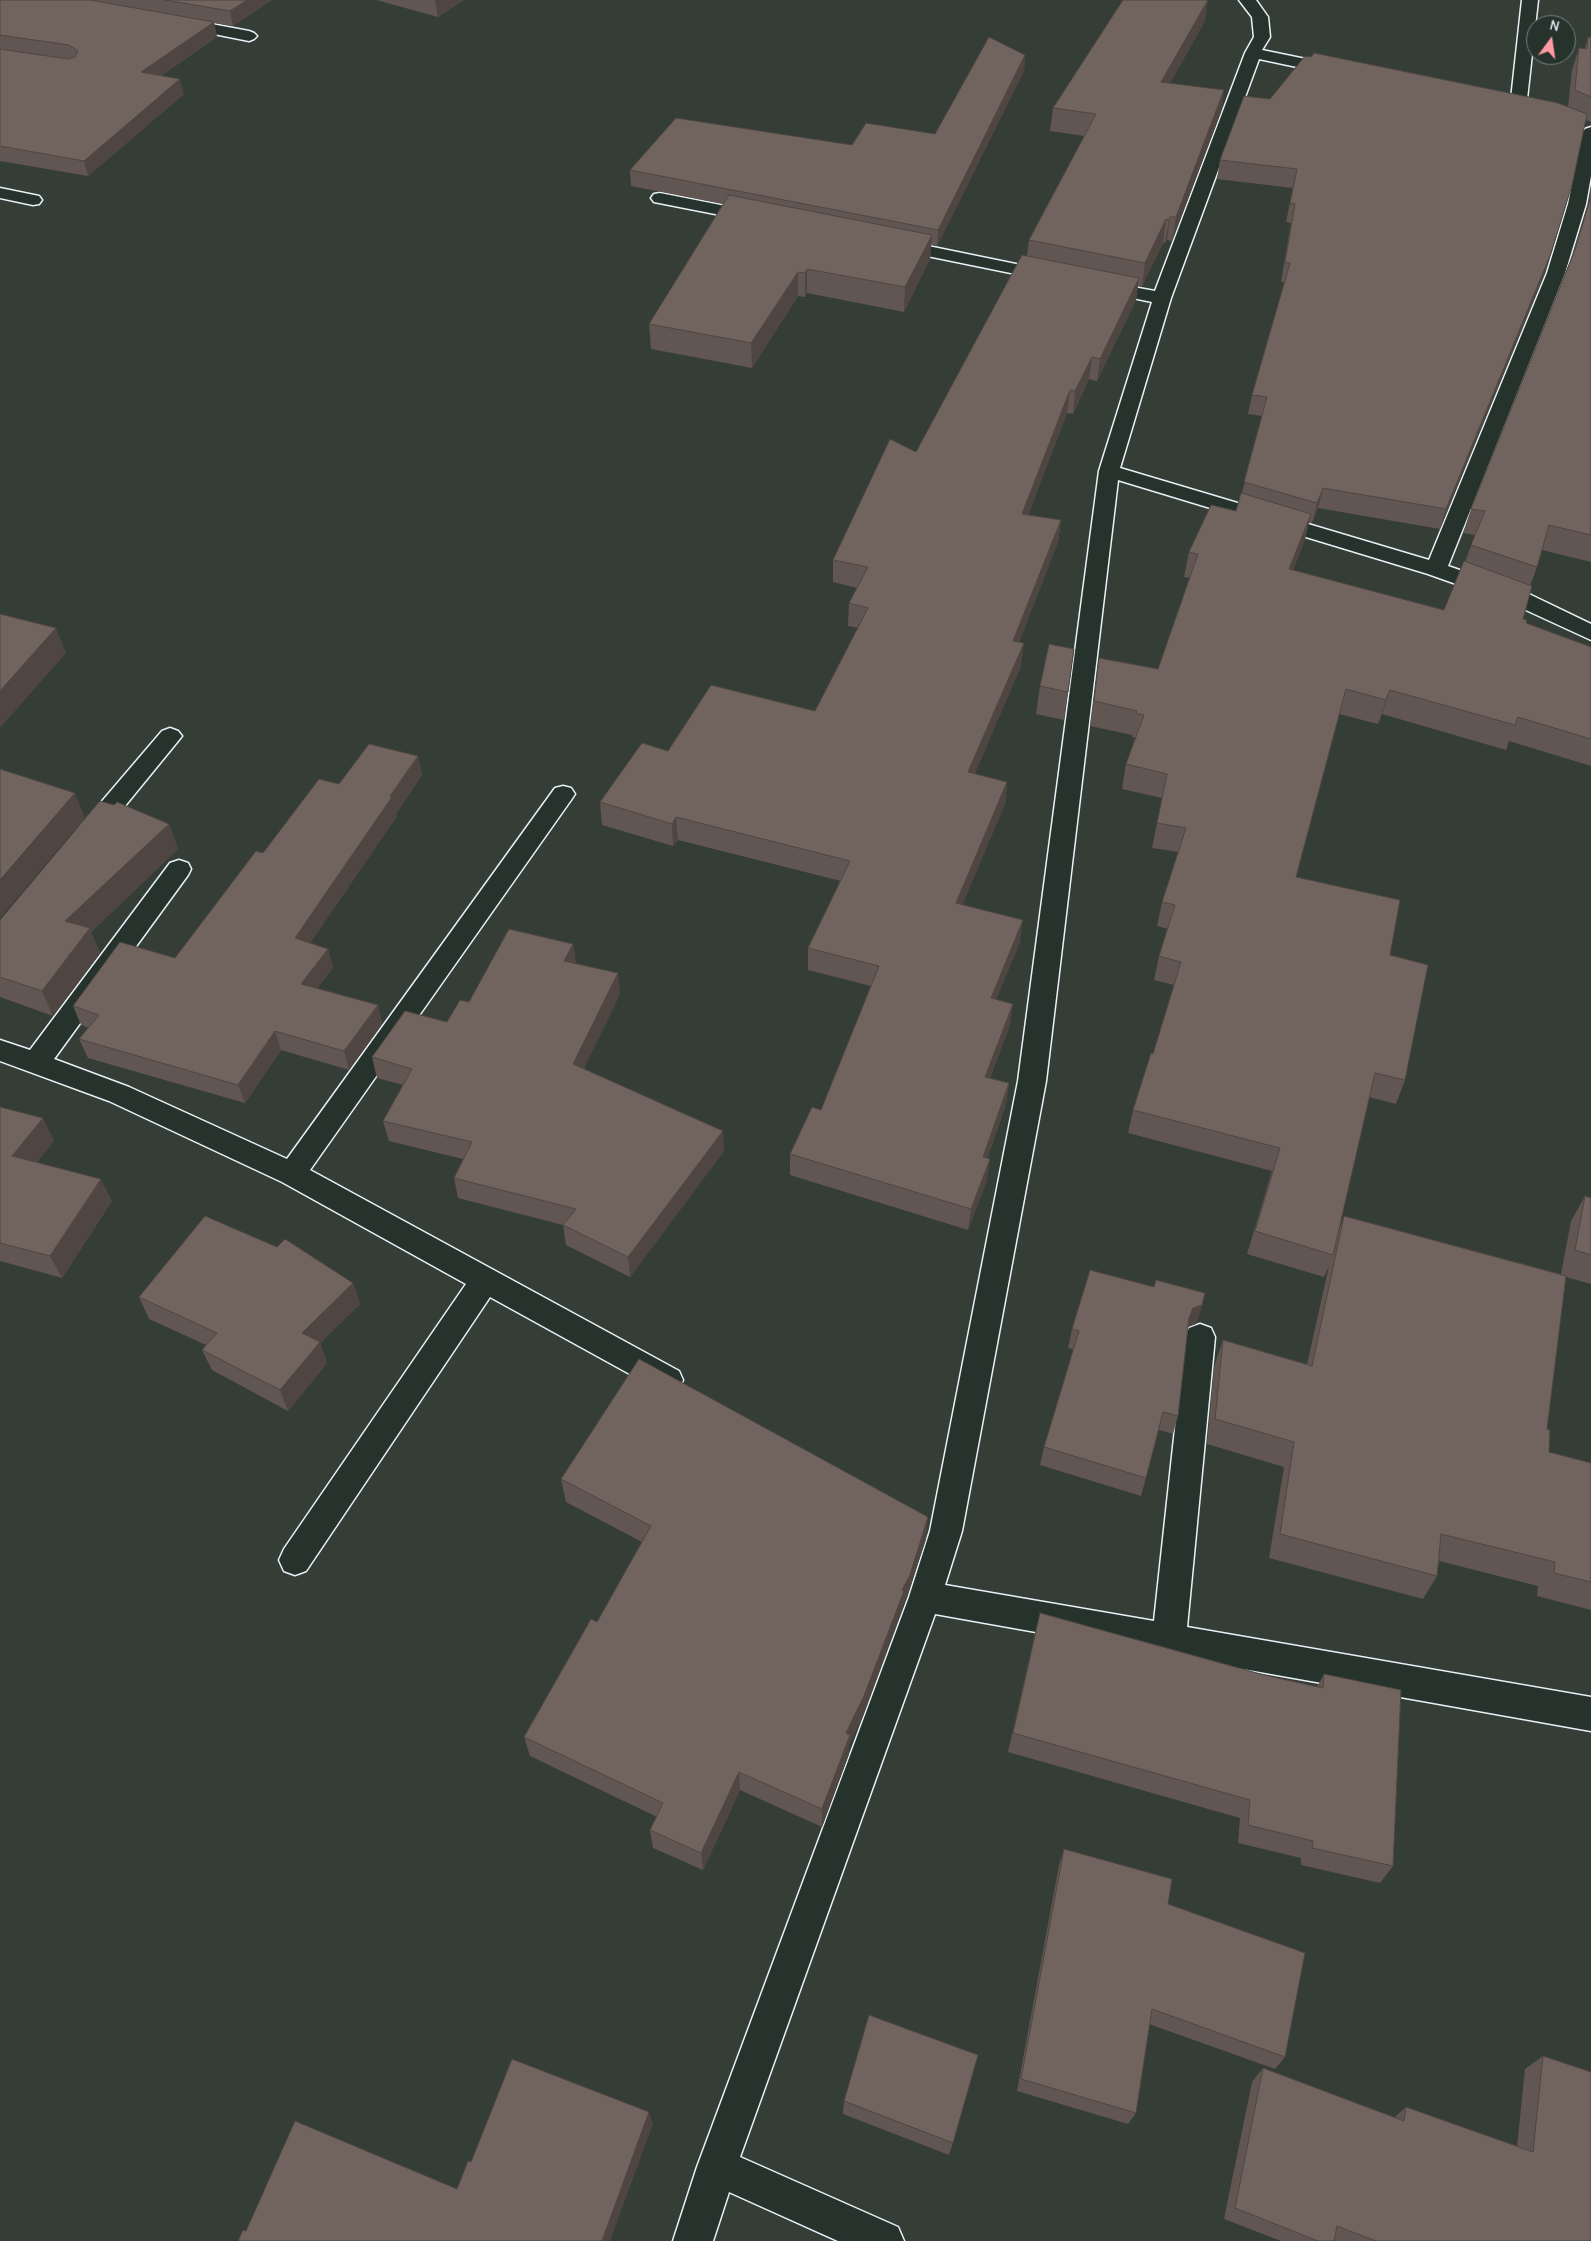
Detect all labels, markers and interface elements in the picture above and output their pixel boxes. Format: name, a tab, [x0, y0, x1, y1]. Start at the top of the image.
north arrow	[1526, 15, 1576, 65]
text: N	[1548, 17, 1561, 35]

